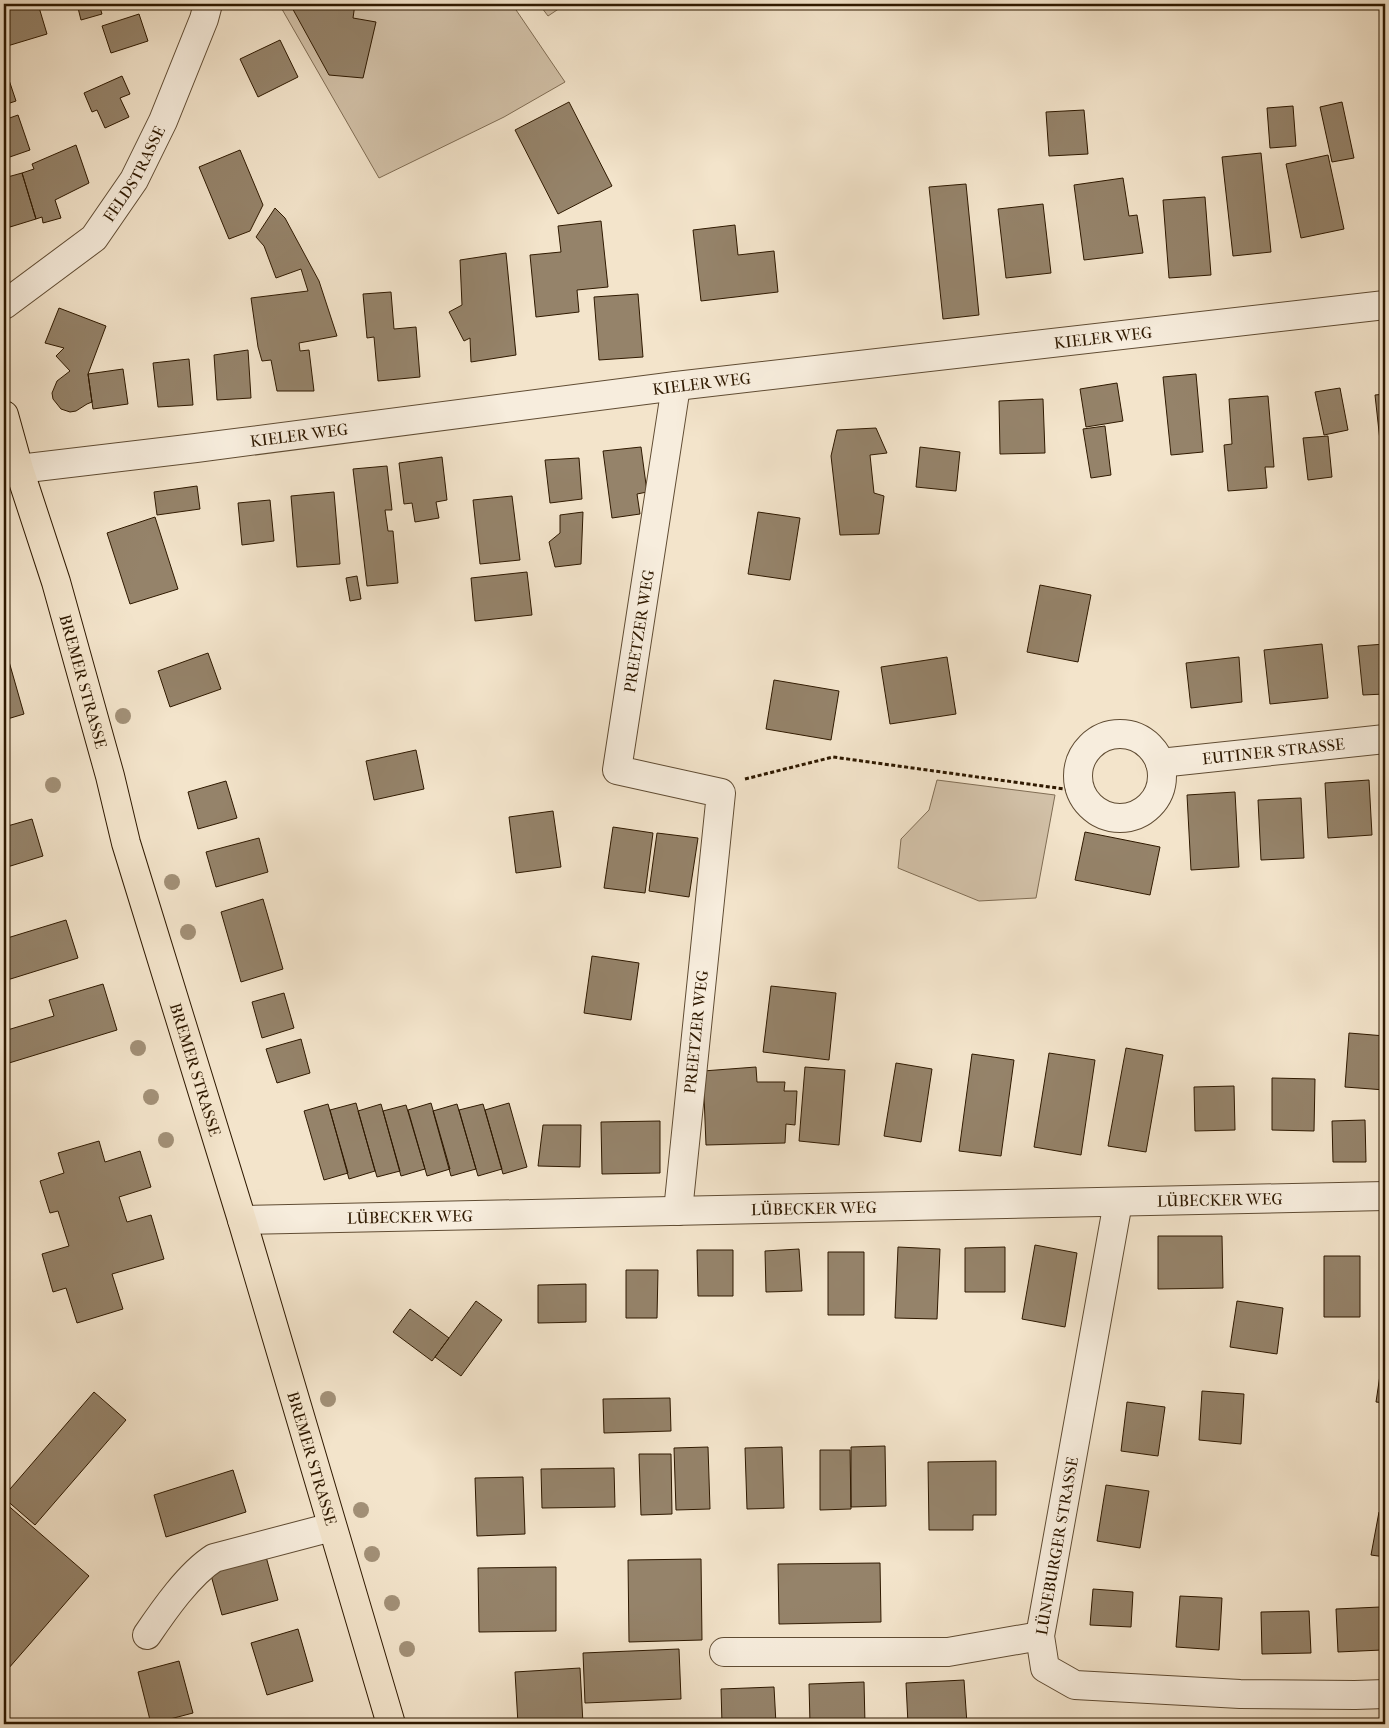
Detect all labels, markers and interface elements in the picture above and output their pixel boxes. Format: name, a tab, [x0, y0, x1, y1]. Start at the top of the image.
street label: FELDSTRASSE	[99, 123, 169, 225]
street label: KIELER WEG	[1053, 322, 1153, 352]
street label: KIELER WEG	[651, 368, 752, 398]
street label: KIELER WEG	[249, 419, 349, 450]
street label: PREETZER WEG	[620, 568, 658, 694]
street label: BREMER STRASSE	[56, 612, 111, 751]
street label: EUTINER STRASSE	[1201, 734, 1346, 768]
street label: PREETZER WEG	[680, 969, 712, 1095]
street label: BREMER STRASSE	[166, 1000, 225, 1139]
street label: LÜBECKER WEG	[1157, 1189, 1283, 1210]
street label: LÜBECKER WEG	[751, 1197, 877, 1219]
street label: LÜBECKER WEG	[347, 1206, 473, 1227]
street label: BREMER STRASSE	[284, 1389, 341, 1527]
street label: LÜNEBURGER STRASSE	[1032, 1455, 1082, 1637]

